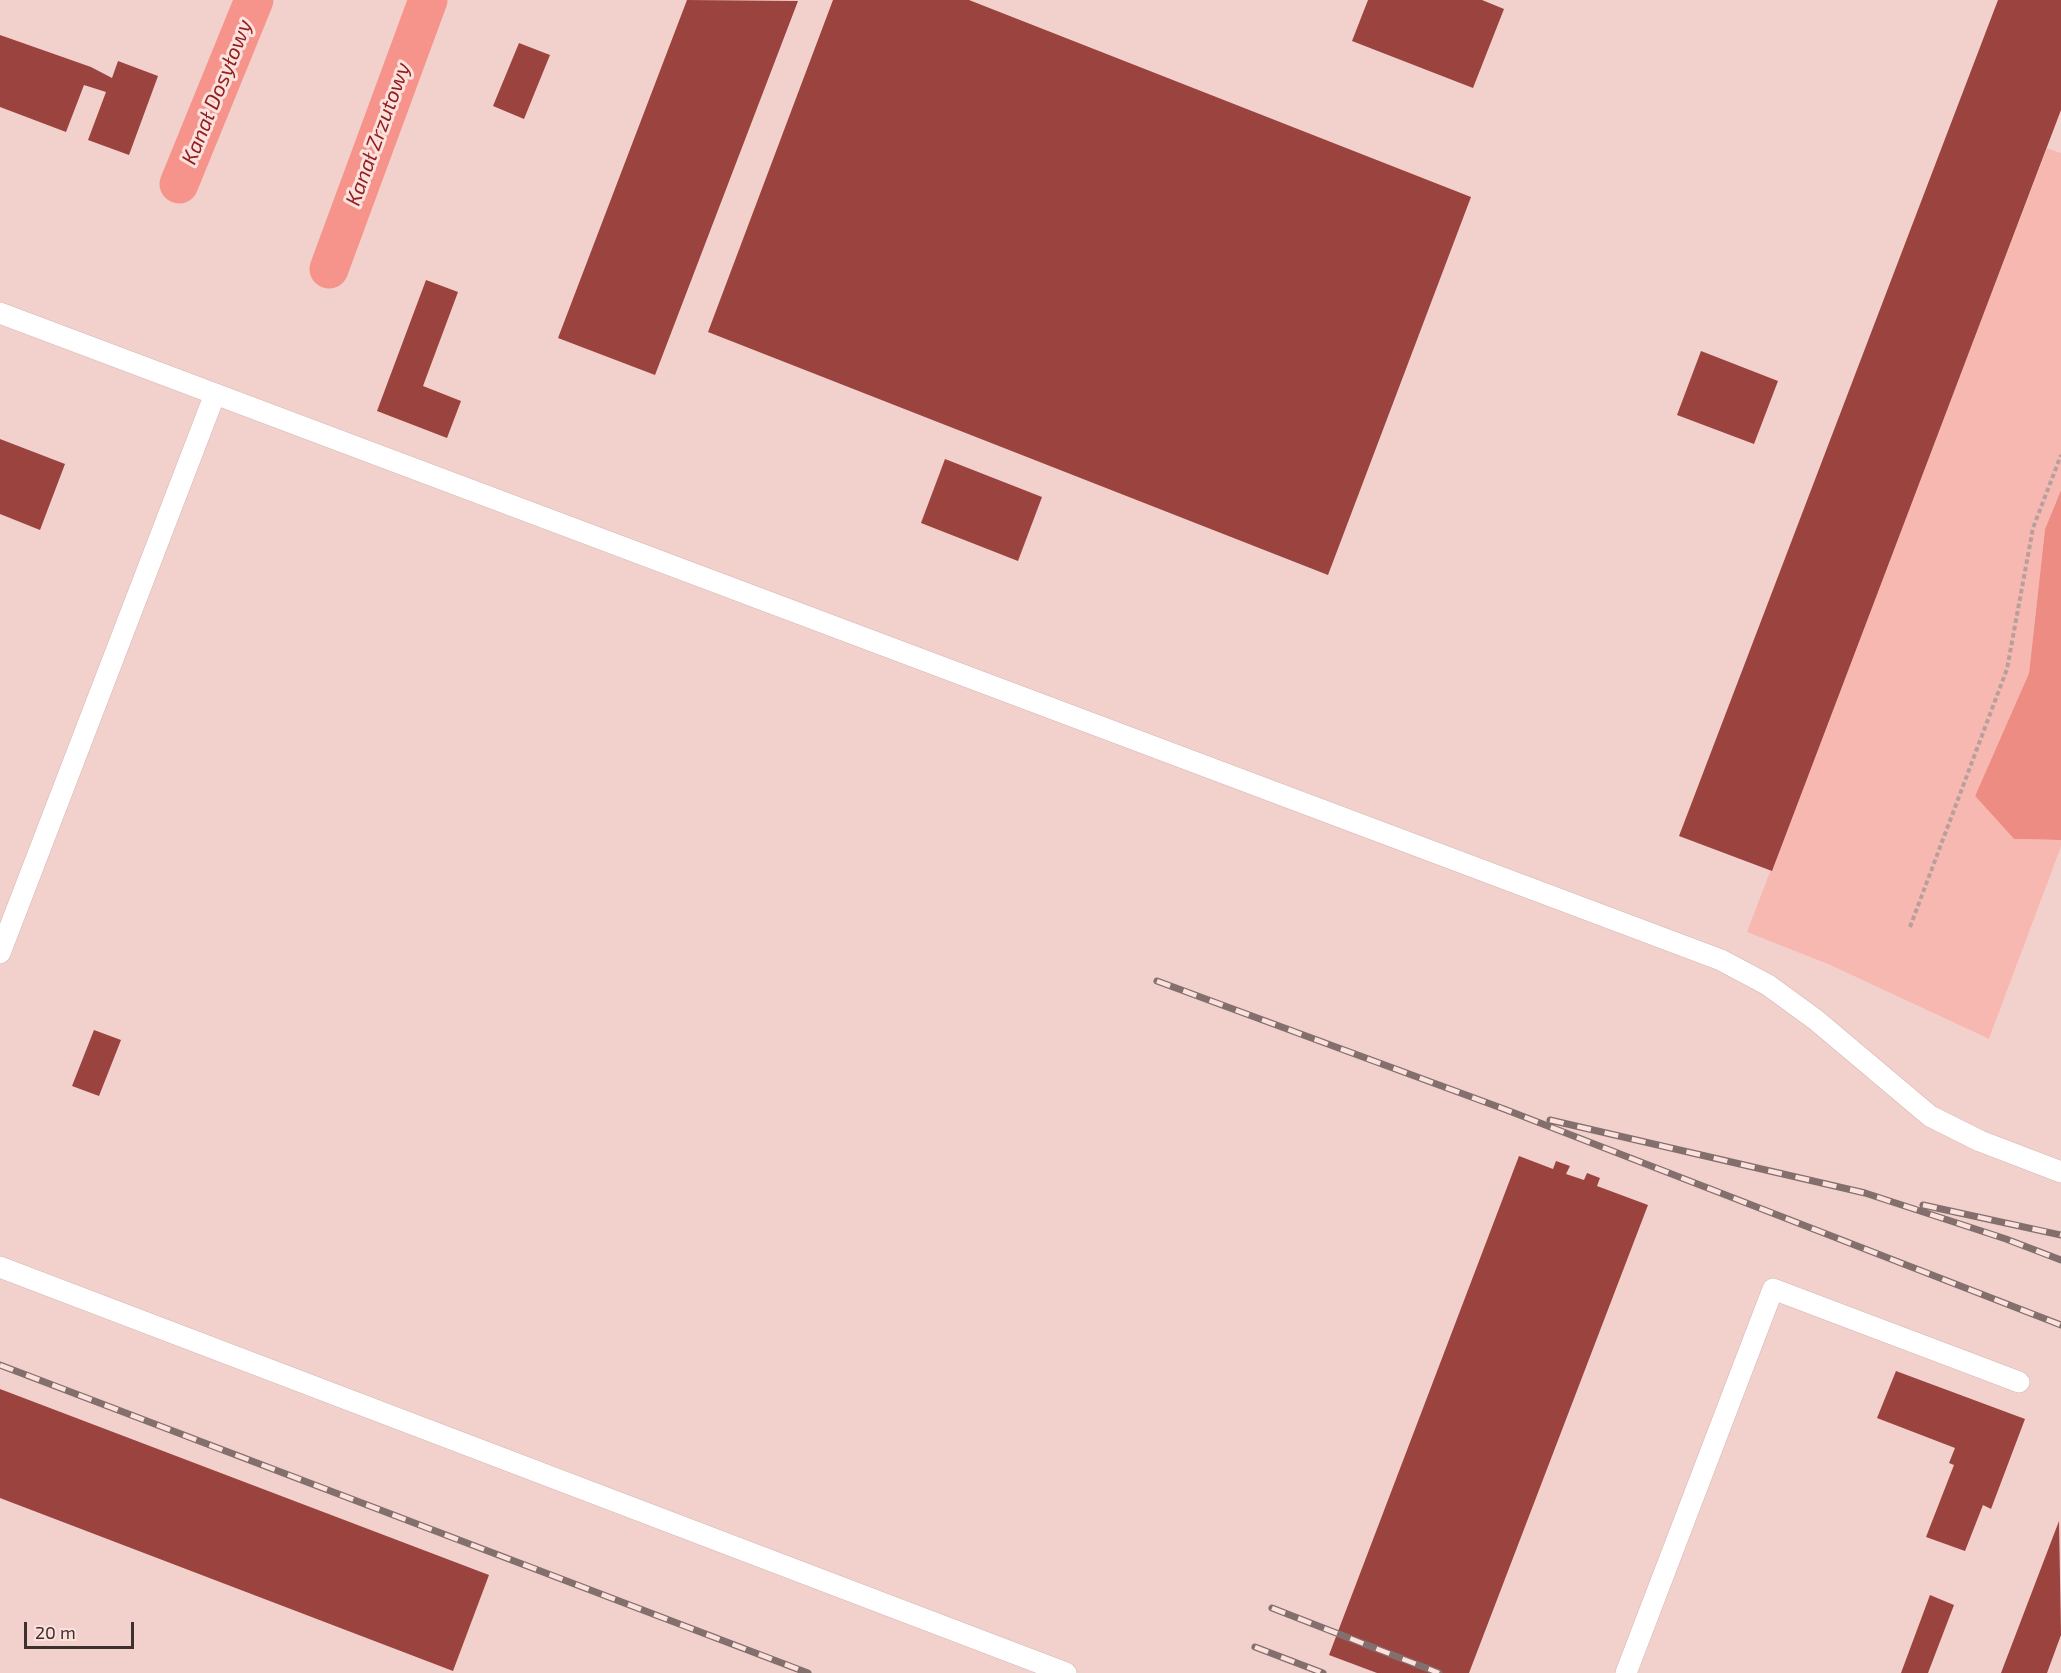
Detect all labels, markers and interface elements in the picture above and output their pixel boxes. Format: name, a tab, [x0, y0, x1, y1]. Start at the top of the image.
water label: Kanał Dosyłowy	[176, 16, 258, 168]
water label: Kanał Zrzutowy	[340, 59, 416, 209]
scale bar	[27, 1610, 136, 1648]
text: 20 m	[35, 1621, 76, 1643]

